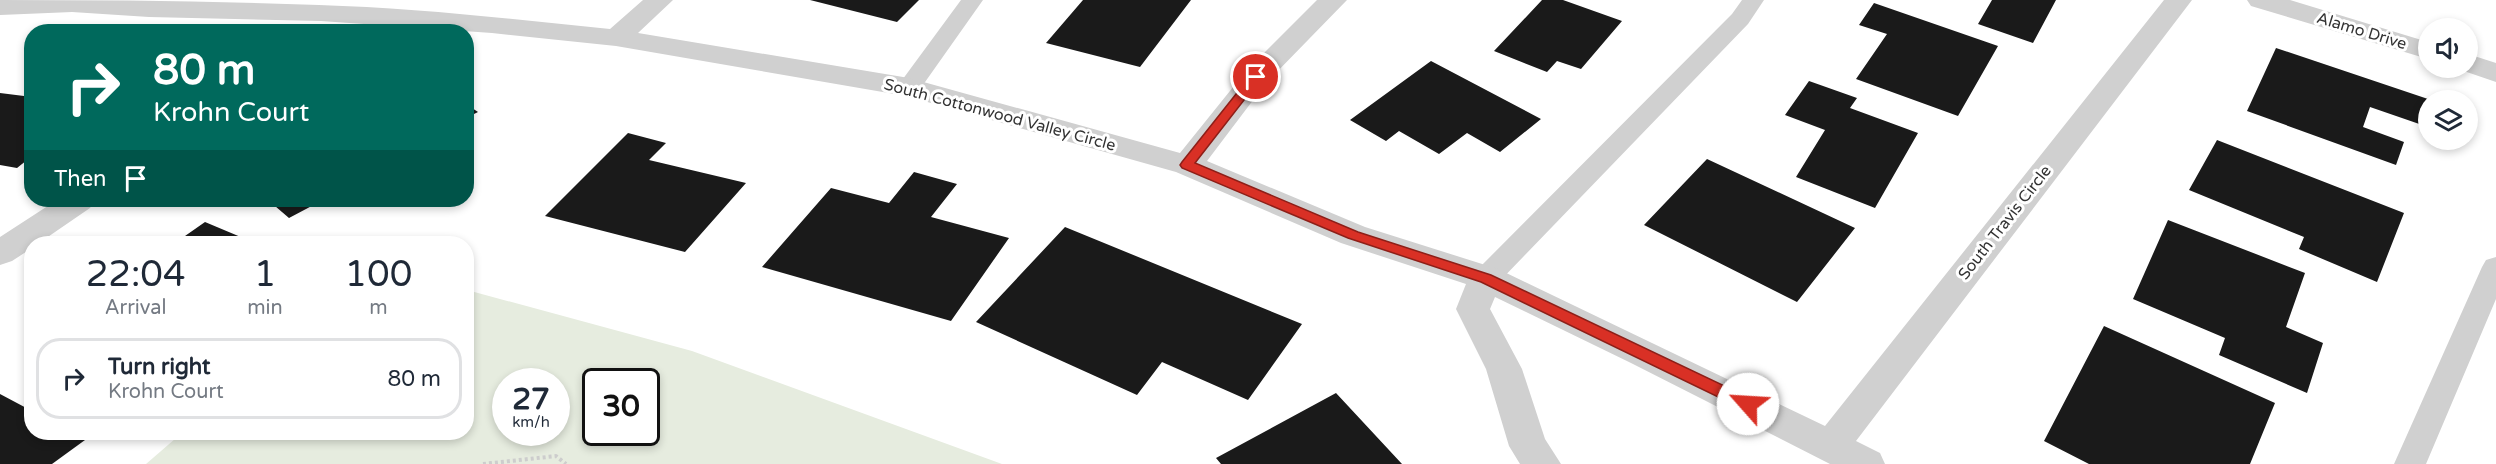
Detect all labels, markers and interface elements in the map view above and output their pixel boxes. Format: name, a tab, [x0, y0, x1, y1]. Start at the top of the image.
street label: Alamo Drive	[2314, 8, 2409, 54]
map controls	[2418, 18, 2478, 150]
button: sound	[2418, 18, 2478, 78]
text: 80 m	[153, 45, 255, 96]
icon: right	[54, 48, 132, 126]
pin	[1230, 51, 1281, 102]
icon: arrive	[1239, 60, 1272, 93]
street label: South Cottonwood Valley Circle	[882, 74, 1118, 156]
button: layers	[2418, 90, 2478, 150]
text: Krohn Court	[153, 96, 309, 129]
street label: South Travis Circle	[1954, 161, 2056, 284]
icon: arrive	[119, 162, 152, 195]
text: Then	[54, 166, 107, 192]
text: 22:04	[86, 253, 186, 296]
text: 1	[254, 253, 276, 296]
text: 100	[344, 253, 412, 296]
text: Arrival	[105, 296, 167, 320]
text: min	[247, 296, 283, 320]
text: m	[369, 296, 388, 320]
text: Turn right	[108, 354, 210, 380]
icon: right	[57, 362, 90, 395]
text: 80 m	[387, 366, 441, 392]
speed limit sign: 30	[582, 368, 660, 446]
position arrow	[1716, 372, 1780, 436]
text: Krohn Court	[108, 380, 224, 404]
text: 27	[512, 381, 550, 418]
text: km/h	[512, 413, 550, 431]

